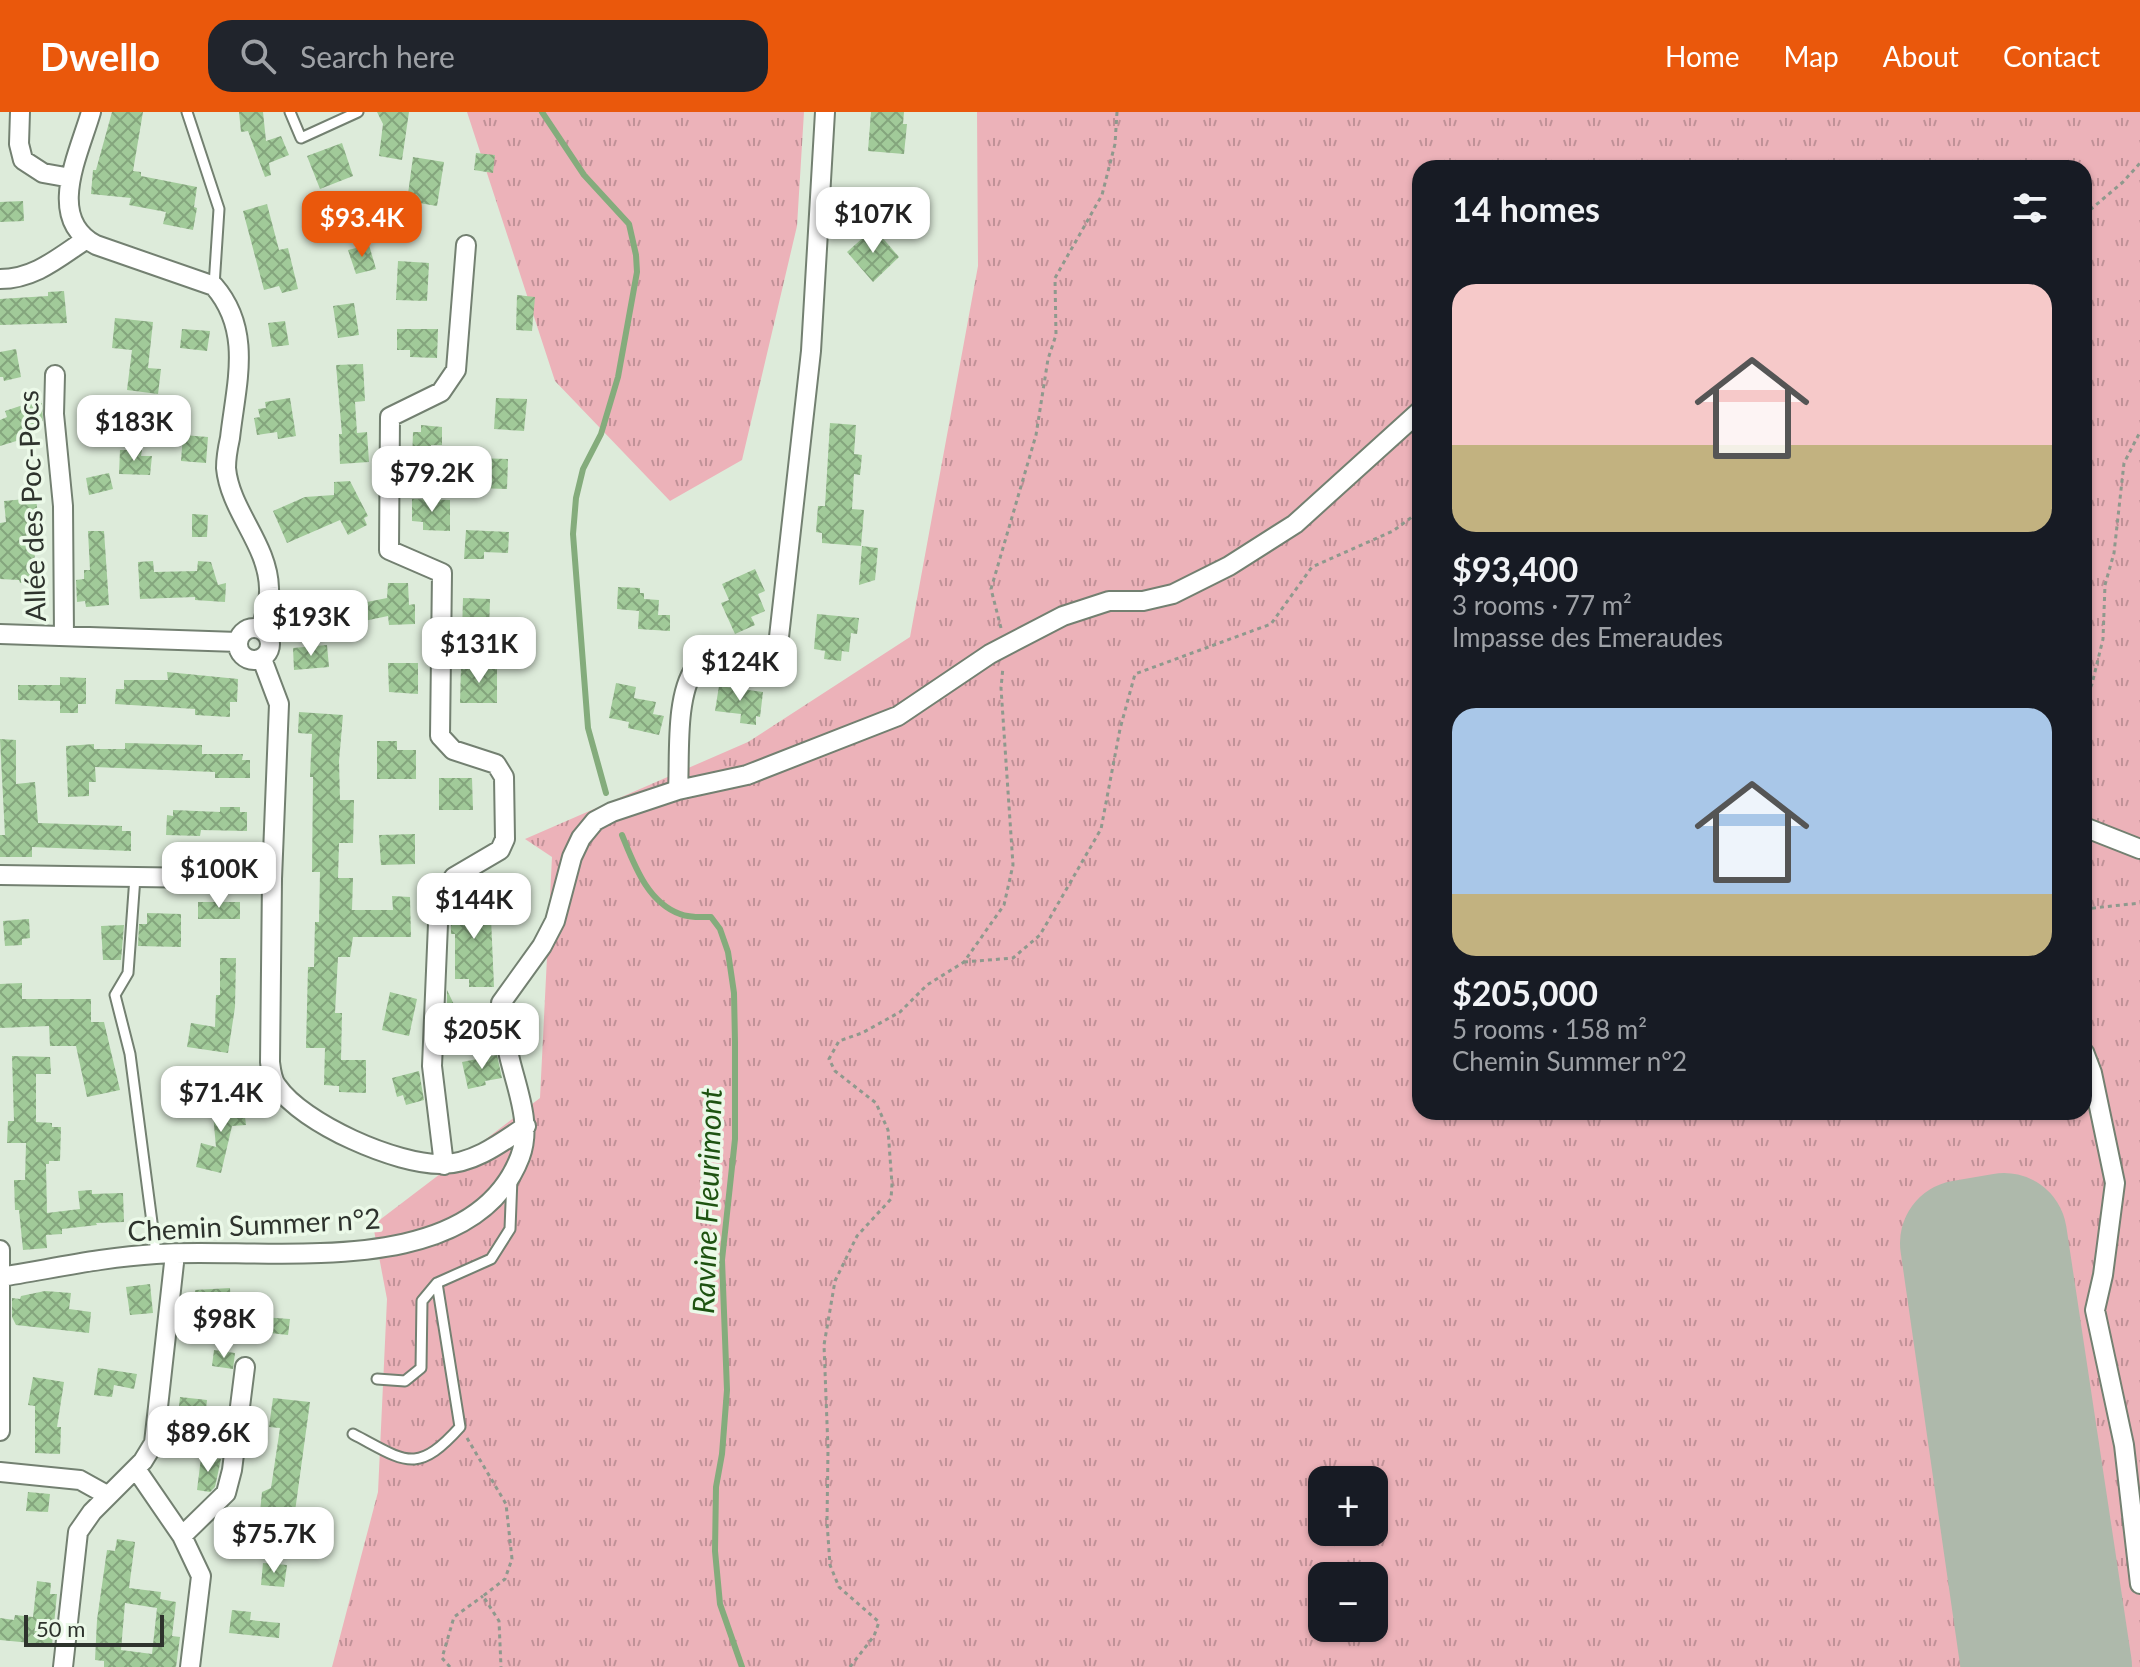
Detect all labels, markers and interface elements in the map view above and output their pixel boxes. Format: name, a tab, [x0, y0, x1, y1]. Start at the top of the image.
search box	[208, 20, 768, 92]
text: Dwello	[40, 33, 160, 79]
icon: search	[236, 34, 280, 78]
text: Search here	[300, 38, 455, 74]
text: Home	[1665, 39, 1740, 73]
text: Map	[1784, 39, 1839, 73]
text: About	[1883, 39, 1959, 73]
text: Contact	[2003, 39, 2100, 73]
icon: filters	[2008, 186, 2052, 230]
pin: $107K	[817, 187, 929, 255]
text: 14 homes	[1452, 188, 1600, 229]
pin: $93.4K	[297, 191, 427, 259]
text: $107K	[834, 197, 912, 229]
text: $93.4K	[320, 201, 404, 233]
icon: home	[1680, 336, 1824, 480]
street label: Allée des Poc-Pocs	[10, 390, 52, 622]
pin: $183K	[78, 395, 190, 463]
text: $183K	[95, 405, 173, 437]
pin: $79.2K	[367, 446, 497, 514]
text: $79.2K	[390, 456, 474, 488]
text: $93,400	[1452, 548, 1578, 589]
text: 3 rooms · 77 m²	[1452, 589, 1632, 621]
pin: $193K	[255, 590, 367, 658]
text: $193K	[272, 600, 350, 632]
pin: $131K	[423, 617, 535, 685]
text: Impasse des Emeraudes	[1452, 621, 1723, 653]
text: $131K	[440, 627, 518, 659]
pin: $124K	[684, 635, 796, 703]
text: $124K	[701, 645, 779, 677]
icon: home	[1680, 760, 1824, 904]
pin: $100K	[163, 842, 275, 910]
text: $100K	[180, 852, 258, 884]
pin: $144K	[418, 873, 530, 941]
text: $144K	[435, 883, 513, 915]
text: $205,000	[1452, 972, 1598, 1013]
pin: $205K	[426, 1003, 538, 1071]
text: $205K	[443, 1013, 521, 1045]
text: 5 rooms · 158 m²	[1452, 1013, 1647, 1045]
text: Chemin Summer n°2	[1452, 1045, 1687, 1077]
pin: $71.4K	[156, 1066, 286, 1134]
text: $71.4K	[179, 1076, 263, 1108]
water label: Ravine Fleurimont	[684, 1087, 728, 1314]
street label: Chemin Summer n°2	[127, 1200, 381, 1248]
pin: $98K	[177, 1292, 271, 1360]
text: $98K	[192, 1302, 256, 1334]
pin: $89.6K	[143, 1406, 273, 1474]
text: $89.6K	[166, 1416, 250, 1448]
map controls	[1308, 1466, 1388, 1642]
button: +	[1308, 1466, 1388, 1546]
pin: $75.7K	[209, 1507, 339, 1575]
text: $75.7K	[232, 1517, 316, 1549]
button: −	[1308, 1562, 1388, 1642]
scale bar	[24, 1611, 164, 1647]
text: 50 m	[36, 1615, 85, 1642]

